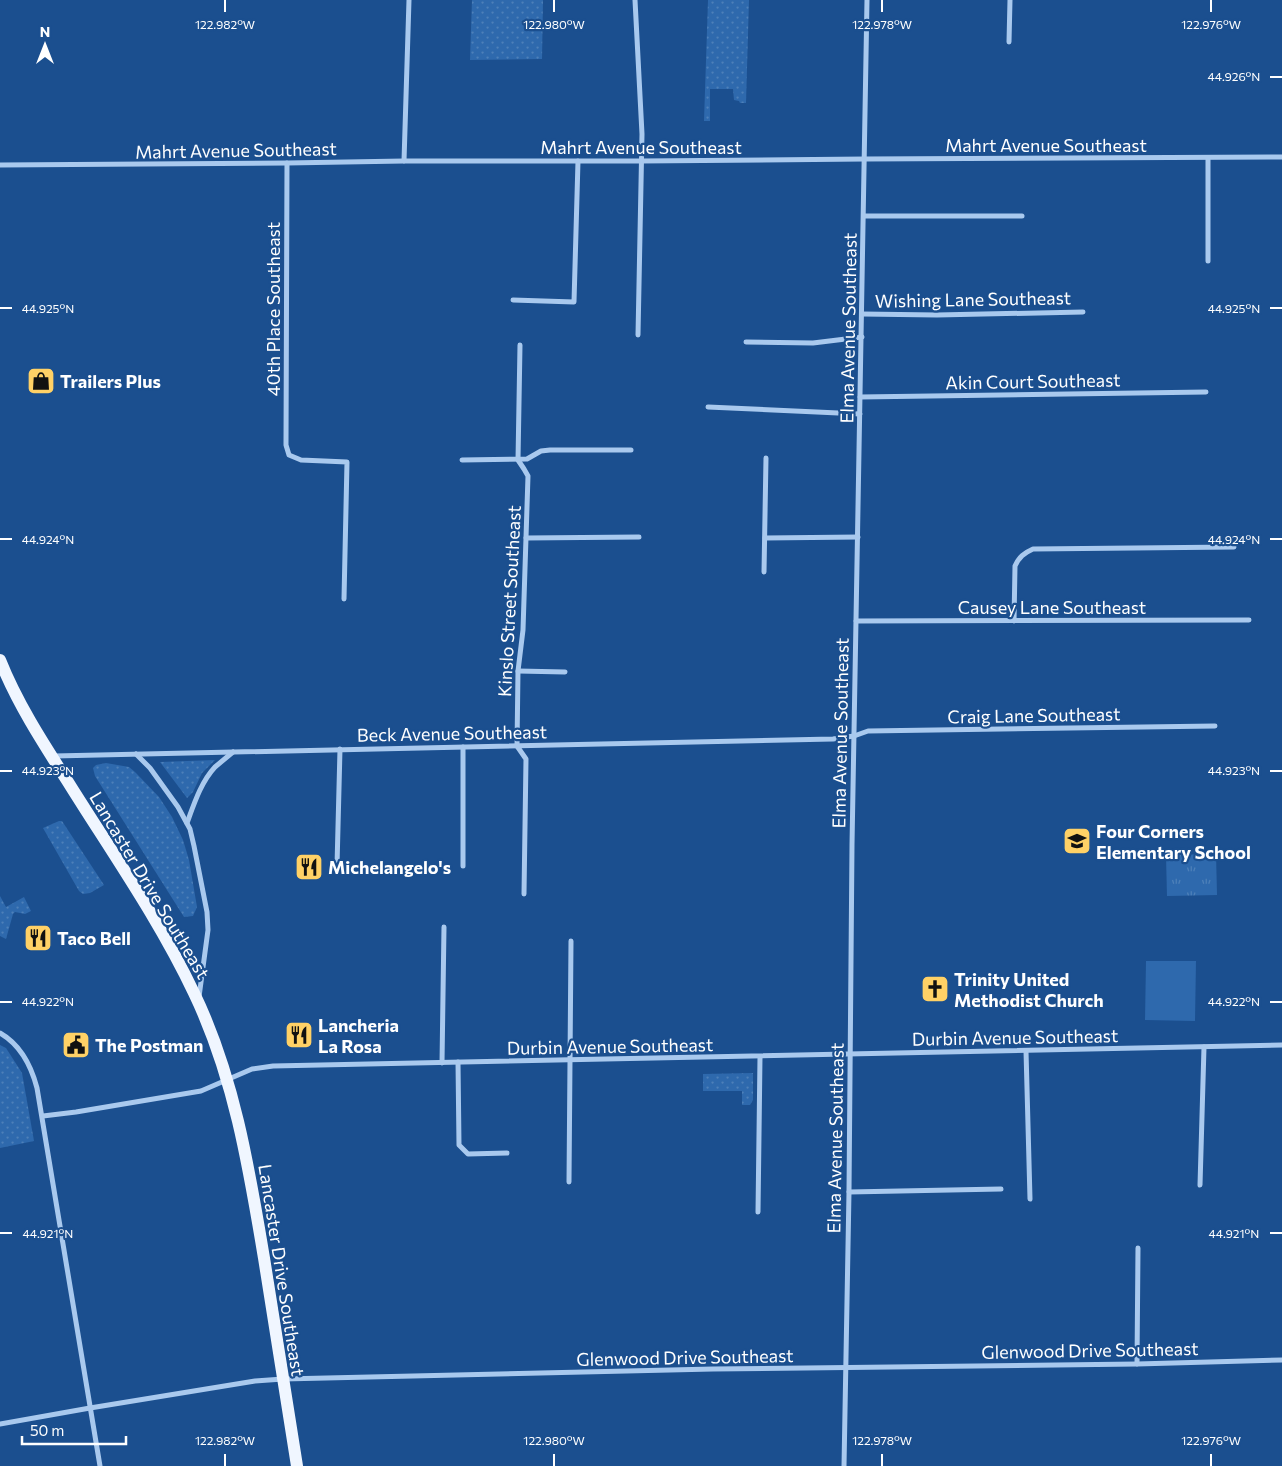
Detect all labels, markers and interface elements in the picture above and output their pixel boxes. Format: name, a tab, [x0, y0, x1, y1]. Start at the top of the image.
text: 122.982°W	[195, 17, 255, 31]
text: 122.980°W	[523, 17, 585, 31]
text: 122.978°W	[852, 17, 912, 31]
text: 122.976°W	[1181, 17, 1241, 31]
north arrow	[20, 20, 70, 70]
text: N	[40, 23, 50, 40]
text: 44.926°N	[1208, 69, 1260, 83]
street label: Mahrt Avenue Southeast	[945, 134, 1147, 156]
street label: Mahrt Avenue Southeast	[540, 136, 742, 158]
street label: Mahrt Avenue Southeast	[135, 137, 337, 163]
street label: 40th Place Southeast	[262, 222, 284, 396]
street label: Elma Avenue Southeast	[835, 232, 861, 424]
street label: Wishing Lane Southeast	[875, 286, 1071, 312]
text: 44.925°N	[22, 301, 74, 315]
text: 44.925°N	[1208, 301, 1260, 315]
shop icon: Trailers Plus	[26, 366, 56, 396]
street label: Akin Court Southeast	[945, 368, 1121, 394]
place label: Trailers Plus	[60, 370, 161, 392]
street label: Kinslo Street Southeast	[493, 505, 525, 697]
text: 44.924°N	[22, 532, 74, 546]
text: 44.924°N	[1208, 532, 1260, 546]
street label: Causey Lane Southeast	[958, 596, 1146, 618]
street label: Elma Avenue Southeast	[827, 637, 853, 829]
street label: Craig Lane Southeast	[947, 702, 1121, 728]
street label: Beck Avenue Southeast	[357, 720, 547, 746]
text: 44.923°N	[22, 763, 74, 777]
text: 44.923°N	[1208, 763, 1260, 777]
street label: Lancaster Drive Southeast	[85, 787, 215, 983]
place label: Four Corners Elementary School	[1096, 820, 1251, 863]
school or university icon: Four Corners Elementary School	[1062, 826, 1092, 856]
restaurant icon: Michelangelo's	[294, 852, 324, 882]
place label: Michelangelo's	[328, 856, 451, 878]
restaurant icon: Taco Bell	[23, 923, 53, 953]
place label: Taco Bell	[57, 927, 131, 949]
place label: Trinity United Methodist Church	[954, 968, 1104, 1011]
church icon: Trinity United Methodist Church	[920, 974, 950, 1004]
text: 44.922°N	[22, 994, 74, 1008]
text: 44.922°N	[1208, 994, 1260, 1008]
place label: Lancheria La Rosa	[318, 1014, 399, 1057]
restaurant icon: Lancheria La Rosa	[284, 1020, 314, 1050]
street label: Durbin Avenue Southeast	[912, 1024, 1118, 1050]
public building icon: The Postman	[61, 1030, 91, 1060]
street label: Durbin Avenue Southeast	[507, 1033, 713, 1059]
place label: The Postman	[95, 1034, 203, 1056]
street label: Elma Avenue Southeast	[822, 1042, 848, 1234]
street label: Lancaster Drive Southeast	[254, 1162, 310, 1378]
text: 44.921°N	[23, 1226, 73, 1240]
text: 44.921°N	[1209, 1226, 1259, 1240]
street label: Glenwood Drive Southeast	[981, 1337, 1199, 1363]
street label: Glenwood Drive Southeast	[576, 1344, 794, 1370]
scale bar	[22, 1414, 126, 1446]
text: 50 m	[30, 1421, 64, 1439]
text: 122.982°W	[195, 1433, 255, 1447]
text: 122.980°W	[523, 1433, 585, 1447]
text: 122.978°W	[852, 1433, 912, 1447]
text: 122.976°W	[1181, 1433, 1241, 1447]

